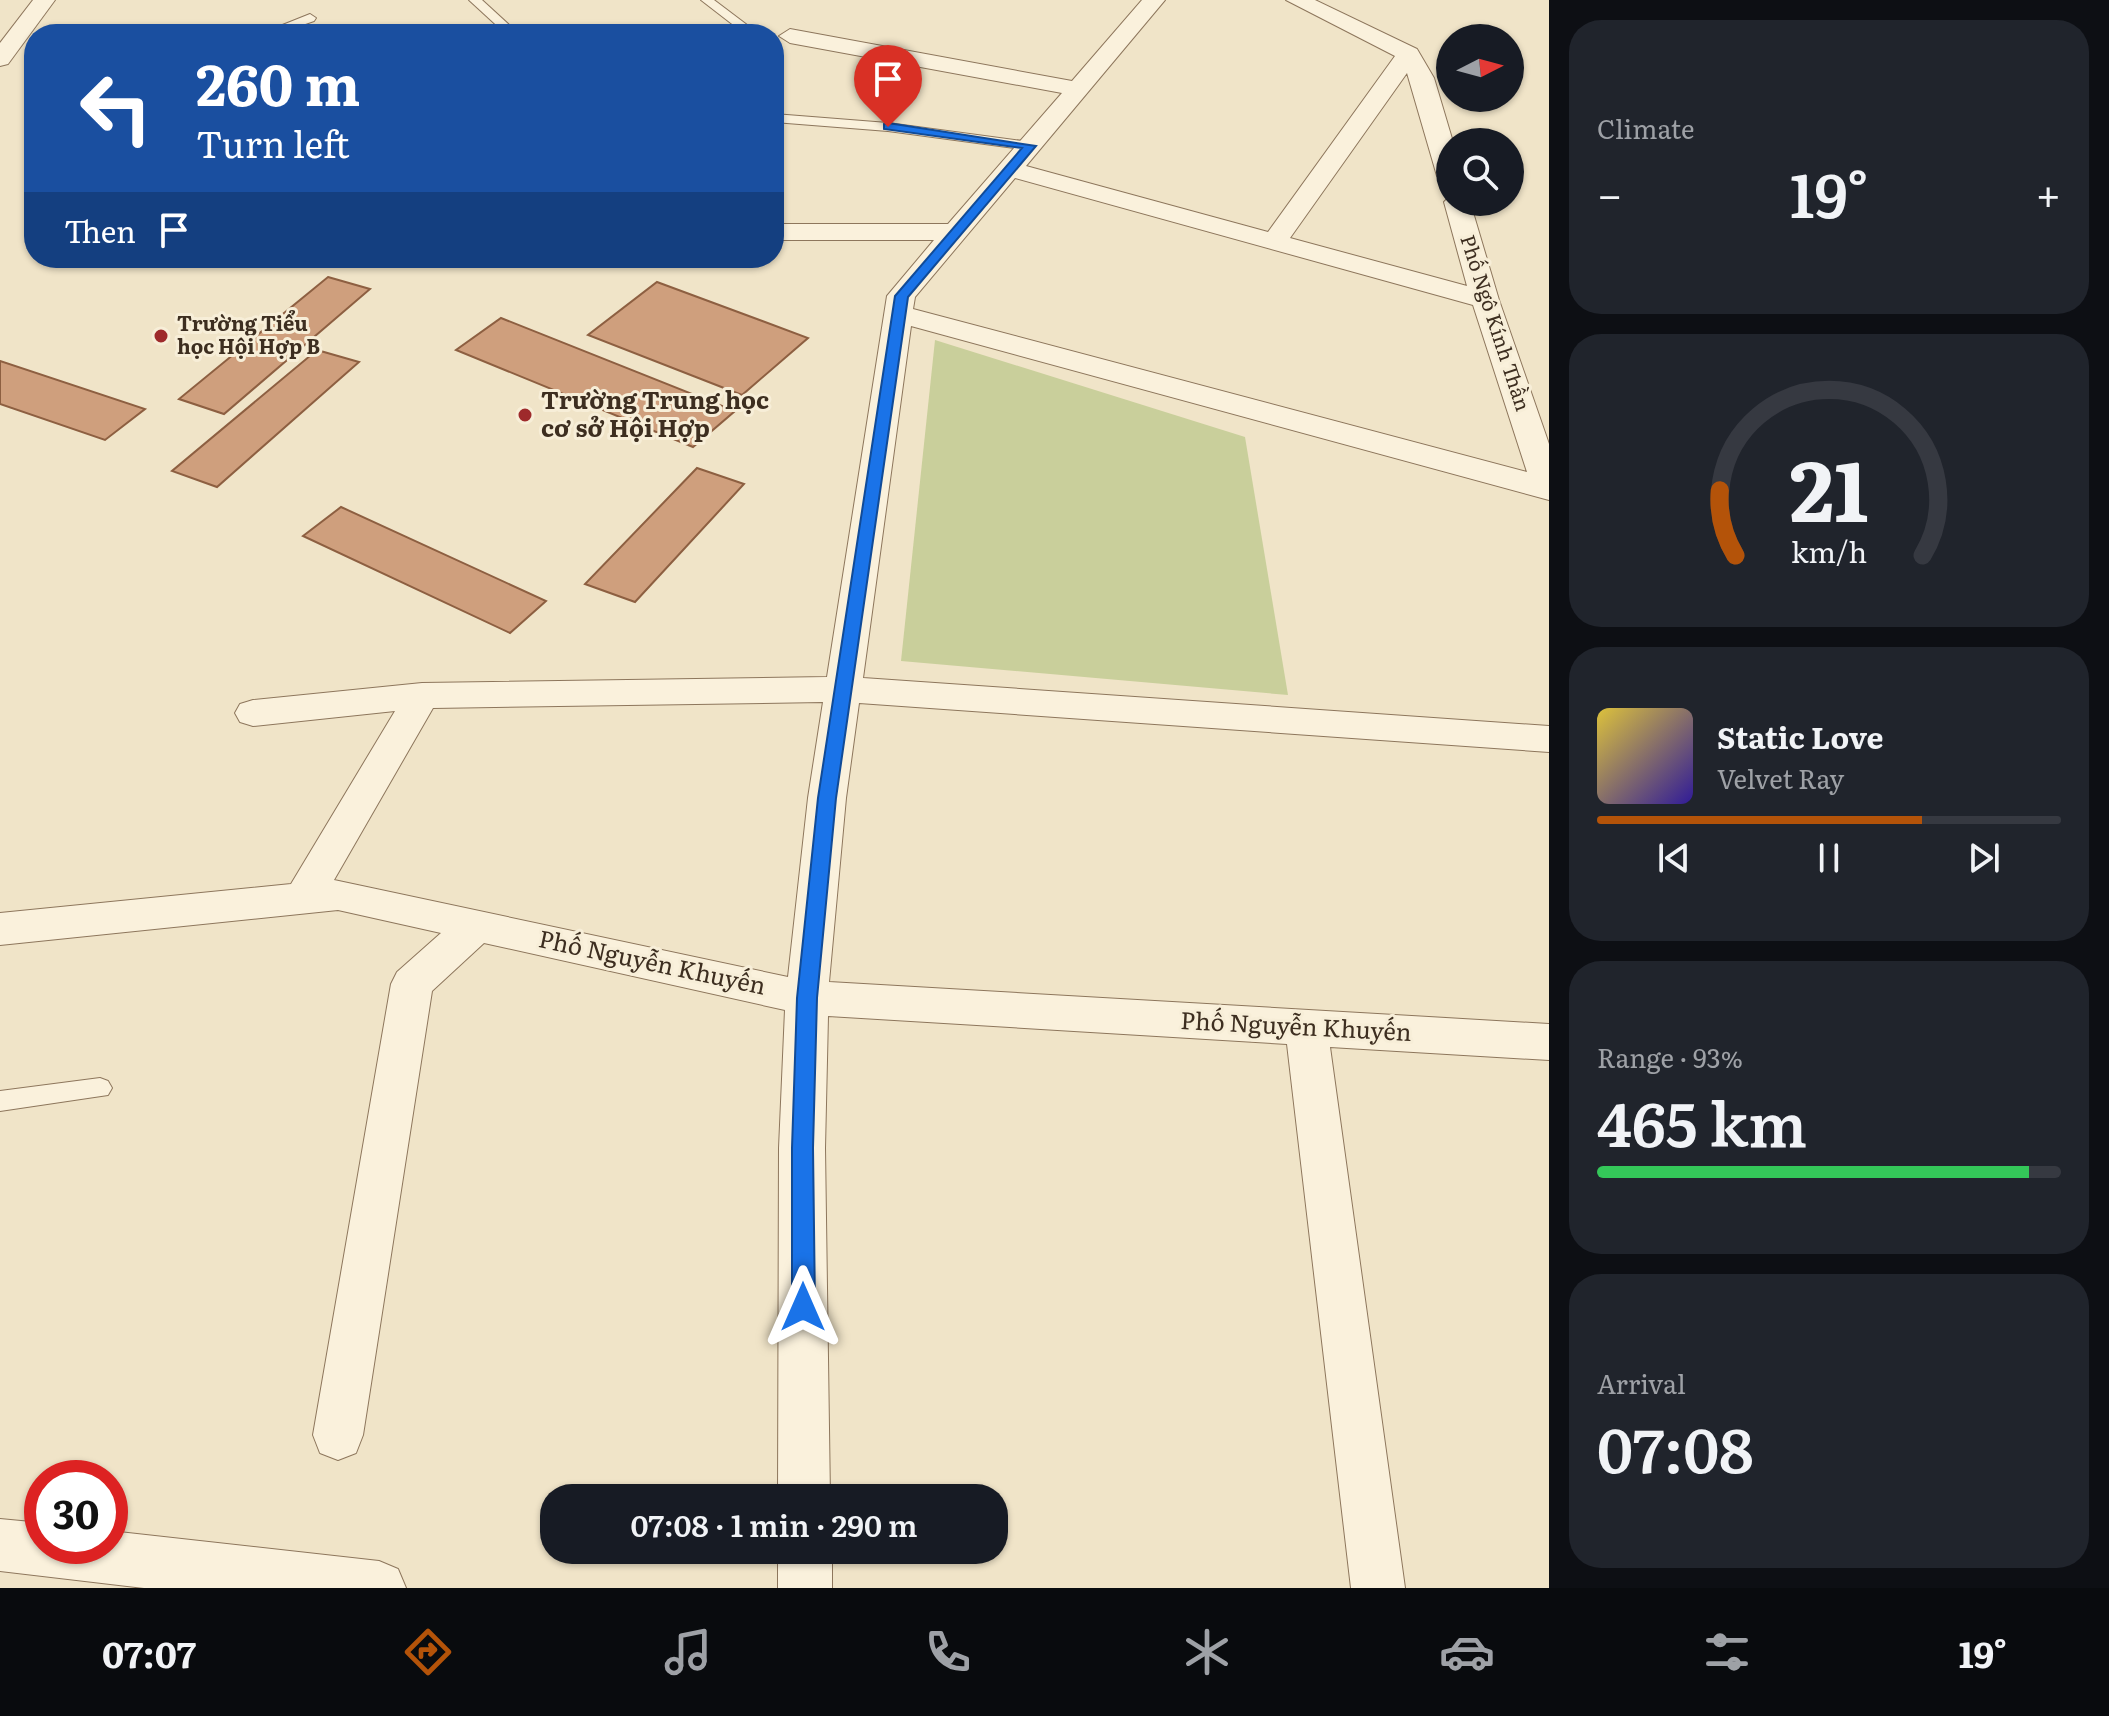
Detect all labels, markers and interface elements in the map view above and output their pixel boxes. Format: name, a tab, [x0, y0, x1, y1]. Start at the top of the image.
north arrow	[1436, 24, 1524, 112]
map controls	[1436, 24, 1524, 216]
text: 260 m	[196, 40, 360, 123]
pin	[854, 45, 922, 127]
icon: left	[64, 56, 168, 160]
icon: arrive	[866, 57, 910, 101]
text: Climate	[1597, 108, 1695, 147]
text: Turn left	[196, 116, 350, 169]
button: search	[1436, 128, 1524, 216]
text: 19°	[1790, 147, 1868, 236]
text: −	[1597, 159, 1623, 225]
text: +	[2035, 159, 2061, 225]
text: Then	[64, 208, 136, 252]
icon: arrive	[152, 208, 196, 252]
street label: Phố Ngô Kính Thần	[1454, 230, 1540, 414]
place label: Trường Tiểu học Hội Hợp B	[177, 307, 320, 360]
marker: Trường Tiểu học Hội Hợp B	[152, 327, 170, 345]
place label: Trường Trung học cơ sở Hội Hợp	[541, 381, 769, 444]
marker: Trường Trung học cơ sở Hội Hợp	[516, 406, 534, 424]
text: 21	[1789, 424, 1869, 548]
text: km/h	[1791, 530, 1867, 573]
text: Static Love	[1717, 714, 1884, 758]
text: Velvet Ray	[1717, 758, 1844, 797]
icon: previous	[1652, 836, 1696, 880]
icon: pause	[1807, 836, 1851, 880]
icon: next	[1962, 836, 2006, 880]
street label: Phố Nguyễn Khuyến	[536, 919, 769, 1002]
street label: Phố Nguyễn Khuyến	[1180, 1001, 1413, 1048]
text: Range · 93%	[1597, 1037, 1743, 1076]
text: 465 km	[1597, 1076, 1807, 1165]
position arrow	[761, 1265, 845, 1349]
text: Arrival	[1597, 1363, 1686, 1402]
text: 07:08	[1597, 1402, 1754, 1491]
speed limit sign: 30	[24, 1460, 128, 1564]
text: 07:08 · 1 min · 290 m	[630, 1502, 918, 1546]
icon: directions	[400, 1624, 456, 1680]
icon: music	[660, 1624, 716, 1680]
icon: phone	[920, 1624, 976, 1680]
icon: climate	[1179, 1624, 1235, 1680]
icon: car	[1439, 1624, 1495, 1680]
icon: filters	[1699, 1624, 1755, 1680]
text: 07:07	[102, 1626, 196, 1679]
text: 19°	[1959, 1626, 2007, 1679]

